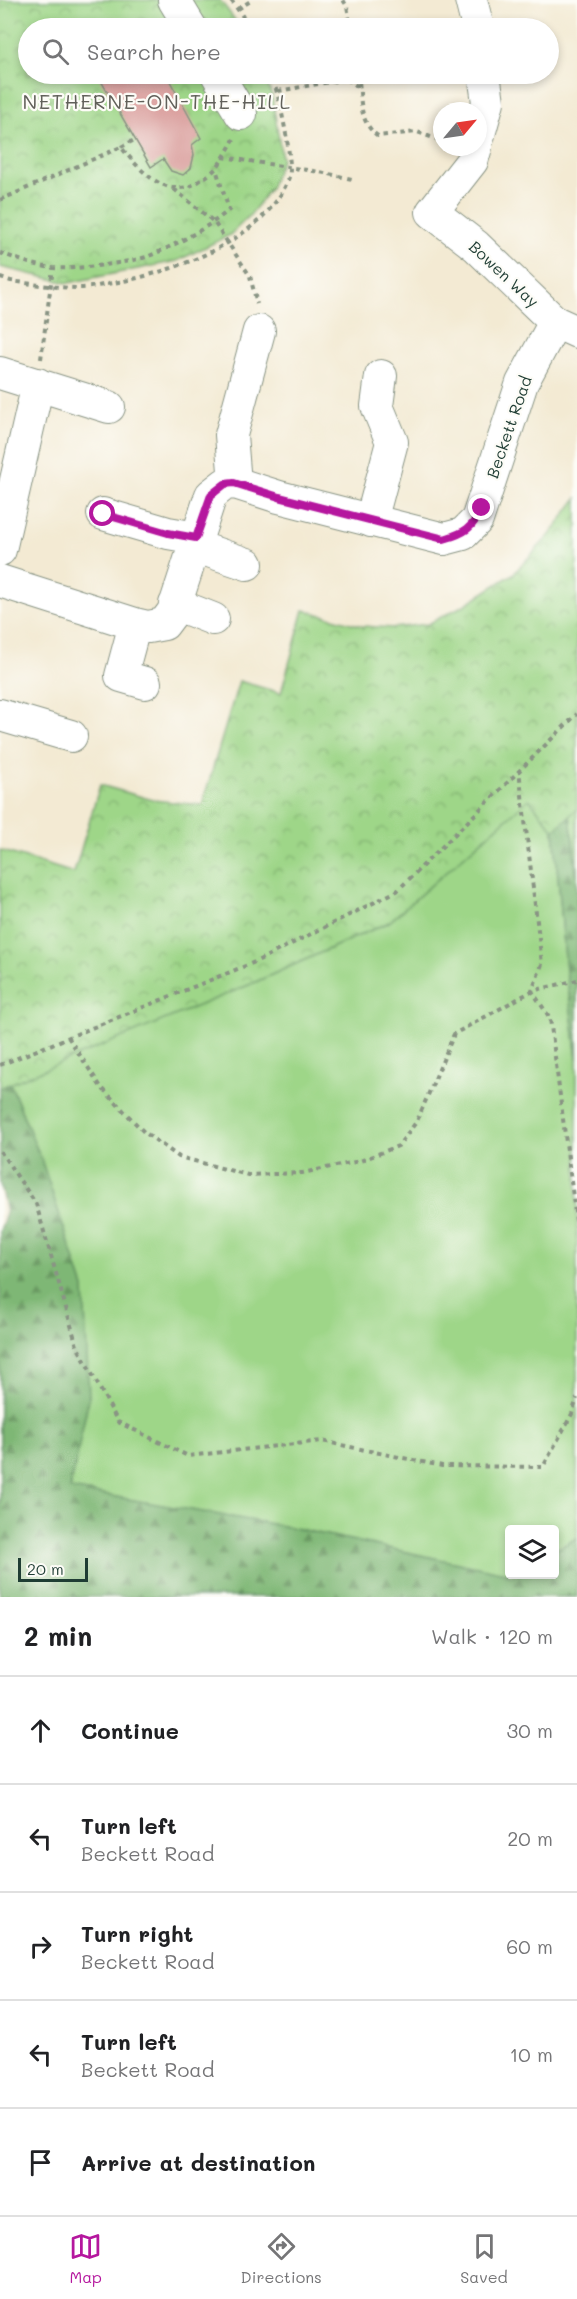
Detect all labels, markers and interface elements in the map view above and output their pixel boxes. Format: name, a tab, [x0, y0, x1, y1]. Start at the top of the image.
search box	[18, 18, 559, 84]
icon: search	[39, 35, 72, 68]
text: Search here	[87, 37, 221, 66]
district label: NETHERNE-ON-THE-HILL	[23, 88, 291, 114]
north arrow	[433, 102, 487, 156]
street label: Bowen Way	[465, 236, 544, 311]
street label: Beckett Road	[481, 373, 536, 481]
route end	[468, 494, 494, 520]
route start	[89, 500, 115, 526]
map controls	[505, 1525, 559, 1579]
button: layers	[505, 1525, 559, 1579]
scale bar	[18, 1555, 88, 1582]
text: 20 m	[27, 1558, 64, 1579]
text: 2 min	[24, 1619, 92, 1653]
text: Walk · 120 m	[431, 1623, 553, 1649]
icon: ahead	[24, 1714, 57, 1747]
text: Continue	[81, 1716, 179, 1745]
text: 30 m	[507, 1717, 553, 1743]
text: Turn left	[81, 1811, 177, 1840]
icon: left	[24, 1822, 57, 1855]
text: 20 m	[507, 1825, 553, 1851]
text: Beckett Road	[81, 1840, 214, 1866]
text: Turn right	[81, 1919, 193, 1948]
icon: right	[24, 1930, 57, 1963]
text: 60 m	[506, 1933, 553, 1959]
text: Beckett Road	[81, 1948, 214, 1974]
text: Turn left	[81, 2027, 177, 2056]
icon: left	[24, 2038, 57, 2071]
text: 10 m	[509, 2041, 553, 2067]
text: Beckett Road	[81, 2056, 214, 2082]
icon: arrive	[24, 2146, 57, 2179]
text: Arrive at destination	[81, 2148, 316, 2177]
tab: Map	[69, 2230, 102, 2287]
tab: Directions	[241, 2230, 322, 2287]
tab: Saved	[460, 2230, 508, 2287]

